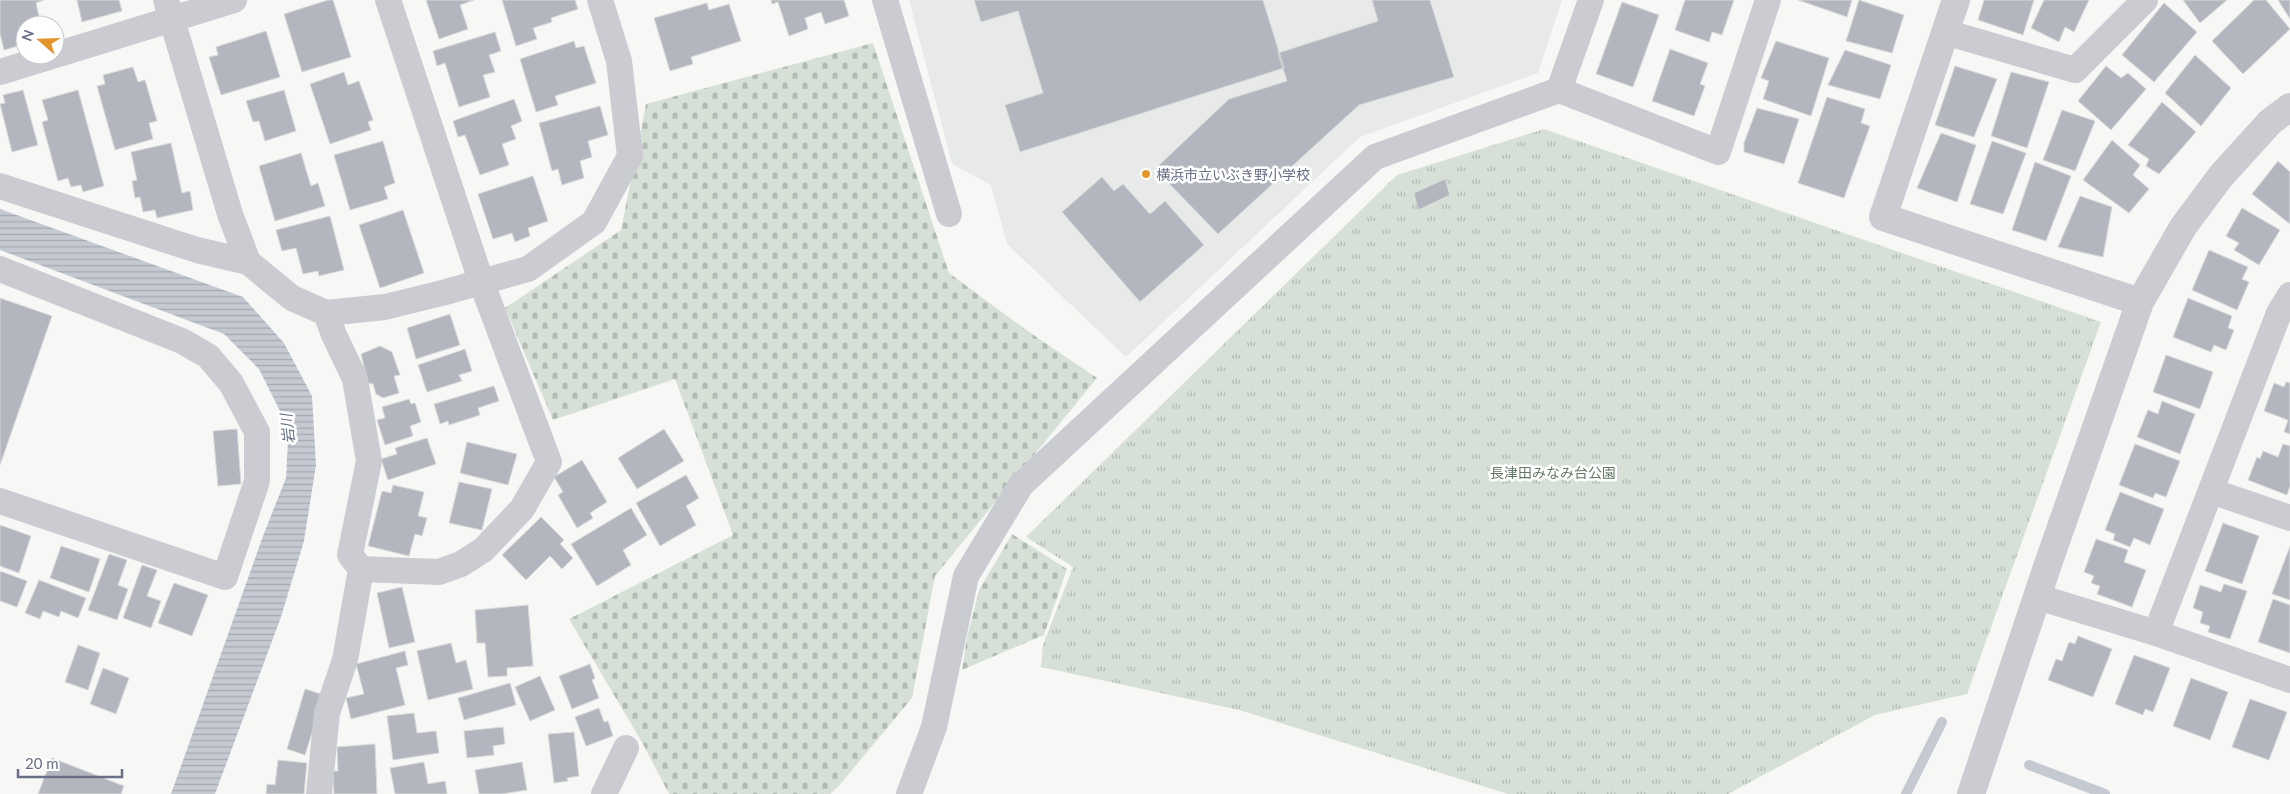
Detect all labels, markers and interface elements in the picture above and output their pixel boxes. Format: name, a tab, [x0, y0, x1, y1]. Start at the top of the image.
north arrow	[15, 15, 65, 65]
text: N	[17, 27, 37, 43]
place label: 横浜市立いぶき野小学校	[1156, 166, 1310, 183]
marker: 横浜市立いぶき野小学校	[1140, 168, 1152, 180]
water label: 岩川	[276, 411, 298, 445]
park label: 長津田みなみ台公園	[1490, 464, 1616, 481]
scale bar	[18, 746, 121, 778]
text: 20 m	[25, 754, 59, 772]

